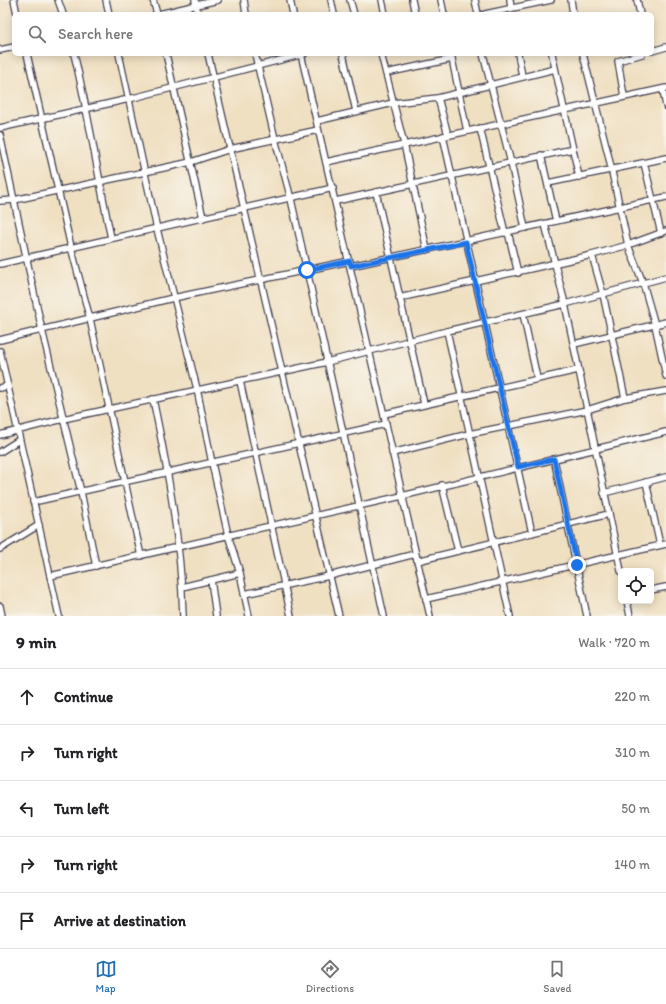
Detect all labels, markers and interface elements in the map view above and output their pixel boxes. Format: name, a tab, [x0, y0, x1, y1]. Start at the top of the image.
search box	[12, 12, 654, 56]
icon: search	[26, 23, 48, 45]
text: Search here	[58, 25, 133, 43]
route start	[298, 261, 316, 279]
route end	[568, 556, 586, 574]
map controls	[618, 568, 654, 604]
button: locate	[618, 568, 654, 604]
text: 9 min	[16, 632, 56, 652]
text: Walk · 720 m	[578, 635, 650, 650]
icon: ahead	[16, 686, 38, 708]
text: Continue	[54, 688, 113, 706]
text: 220 m	[614, 689, 650, 704]
icon: right	[16, 742, 38, 764]
text: Turn right	[54, 744, 118, 762]
text: 310 m	[615, 745, 650, 760]
icon: left	[16, 798, 38, 820]
text: Turn left	[54, 800, 109, 818]
text: 50 m	[621, 801, 650, 816]
icon: right	[16, 854, 38, 876]
text: Turn right	[54, 856, 118, 874]
text: 140 m	[614, 857, 650, 872]
icon: arrive	[16, 910, 38, 932]
text: Arrive at destination	[54, 912, 186, 930]
tab: Map	[95, 958, 117, 995]
tab: Directions	[306, 958, 354, 995]
tab: Saved	[543, 958, 571, 995]

